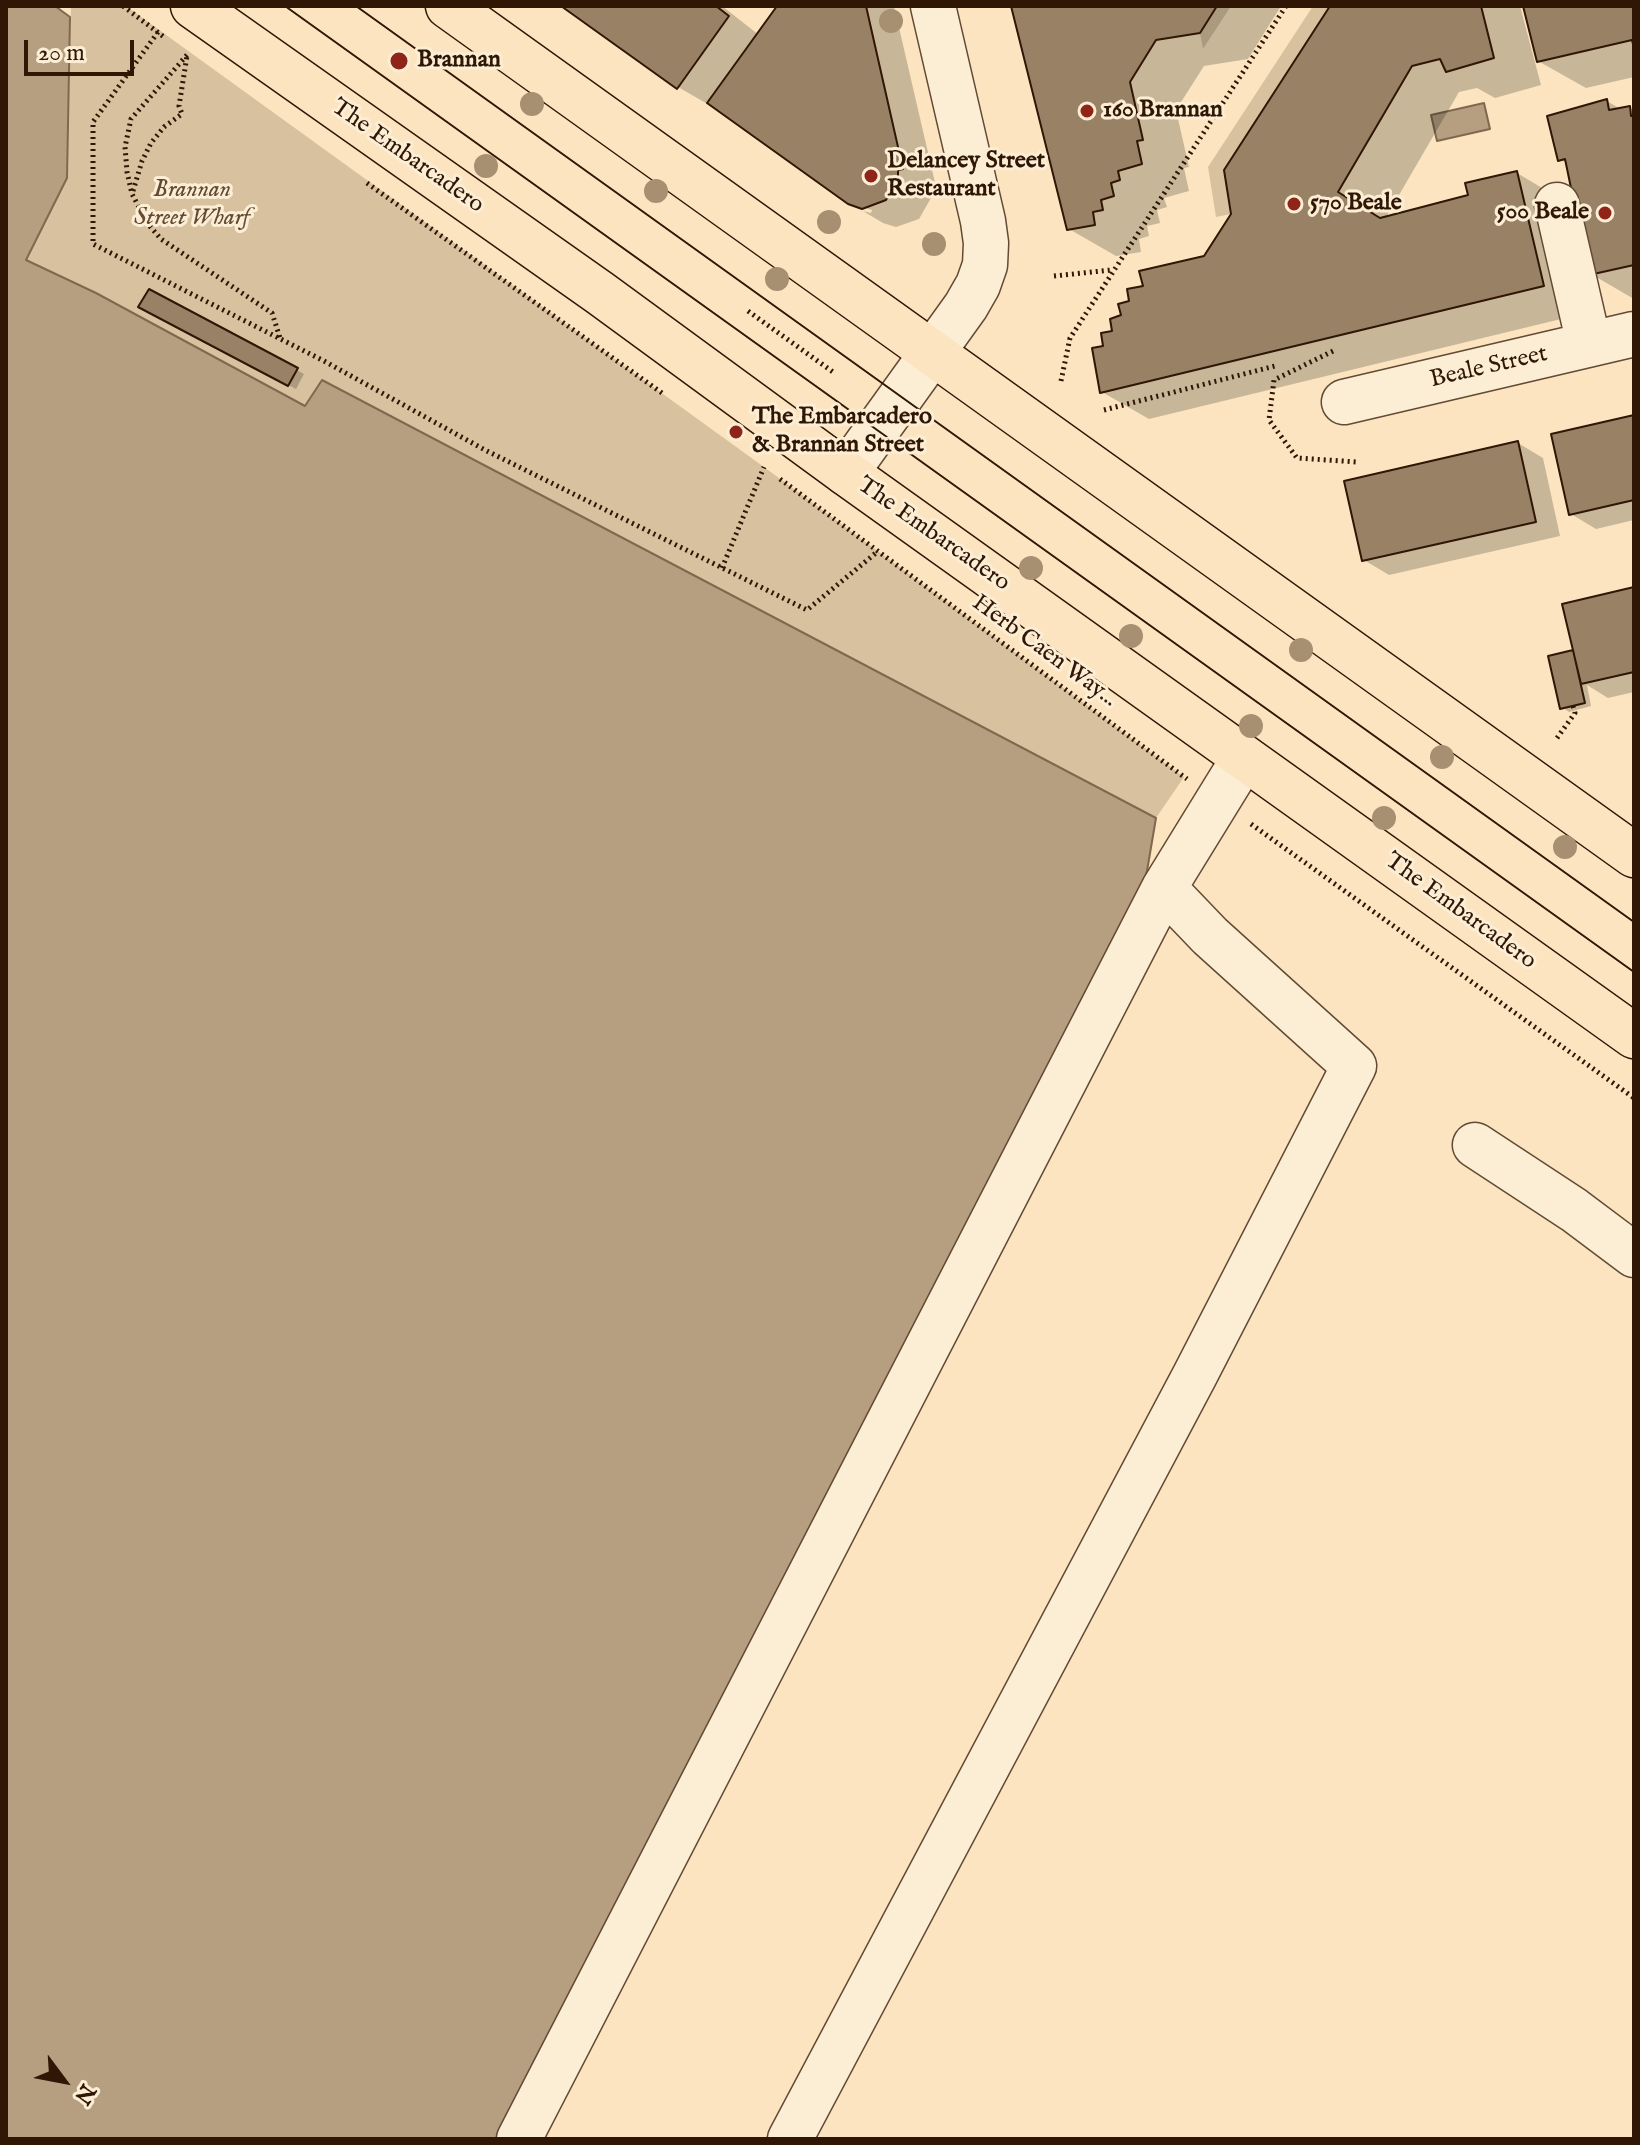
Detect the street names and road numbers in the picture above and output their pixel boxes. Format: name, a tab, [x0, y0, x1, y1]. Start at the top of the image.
street label: The Embarcadero	[325, 94, 489, 220]
street label: Beale Street	[1427, 341, 1551, 395]
street label: The Embarcadero	[851, 472, 1015, 598]
street label: Herb Caen Way...	[966, 590, 1122, 714]
street label: The Embarcadero	[1379, 847, 1541, 977]

